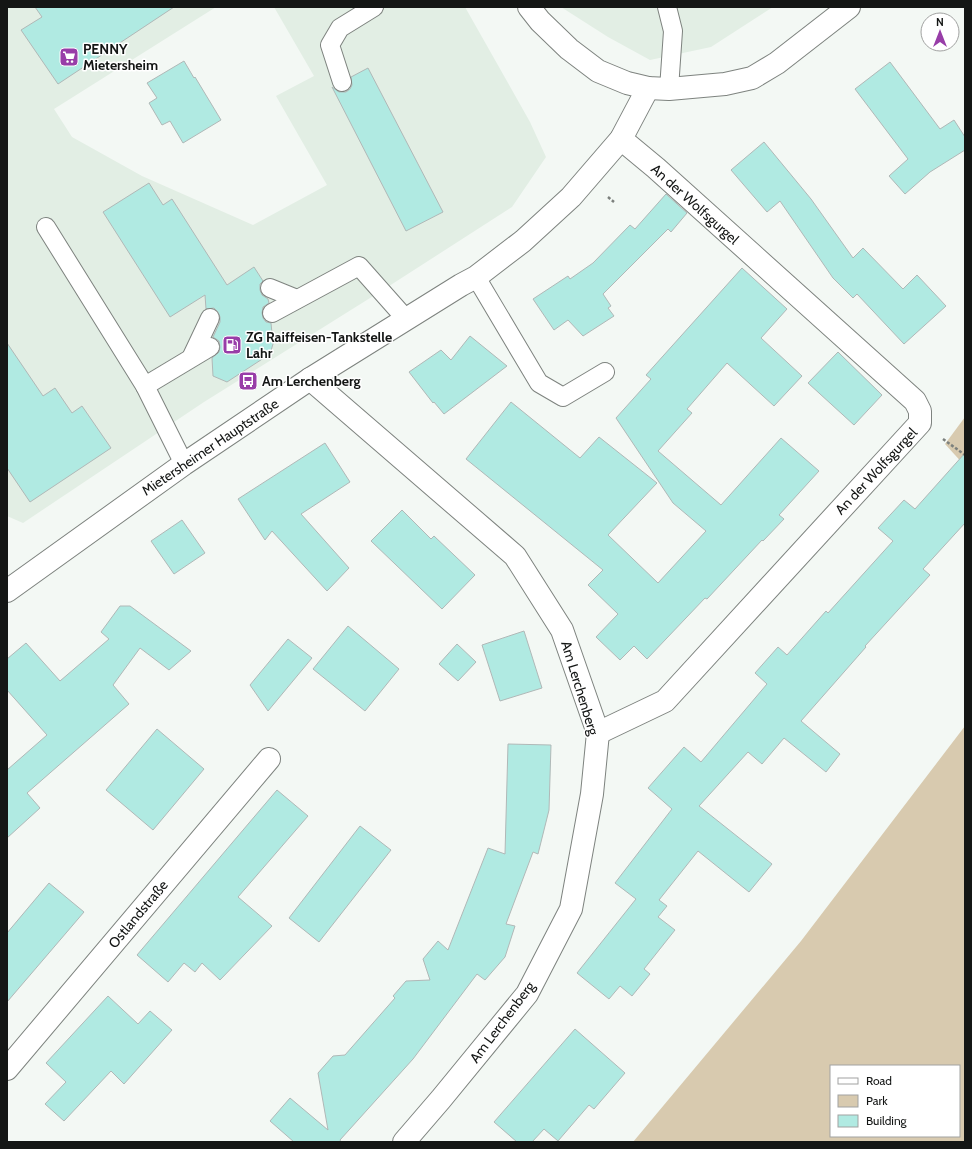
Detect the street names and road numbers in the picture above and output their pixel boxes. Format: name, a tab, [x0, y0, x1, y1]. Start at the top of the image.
street label: An der Wolfsgurgel	[647, 160, 743, 249]
street label: Mietersheimer Hauptstraße	[138, 394, 282, 500]
street label: An der Wolfsgurgel	[831, 423, 921, 518]
street label: Am Lerchenberg	[557, 639, 603, 738]
street label: Ostlandstraße	[104, 876, 172, 952]
street label: Am Lerchenberg	[465, 977, 539, 1066]

